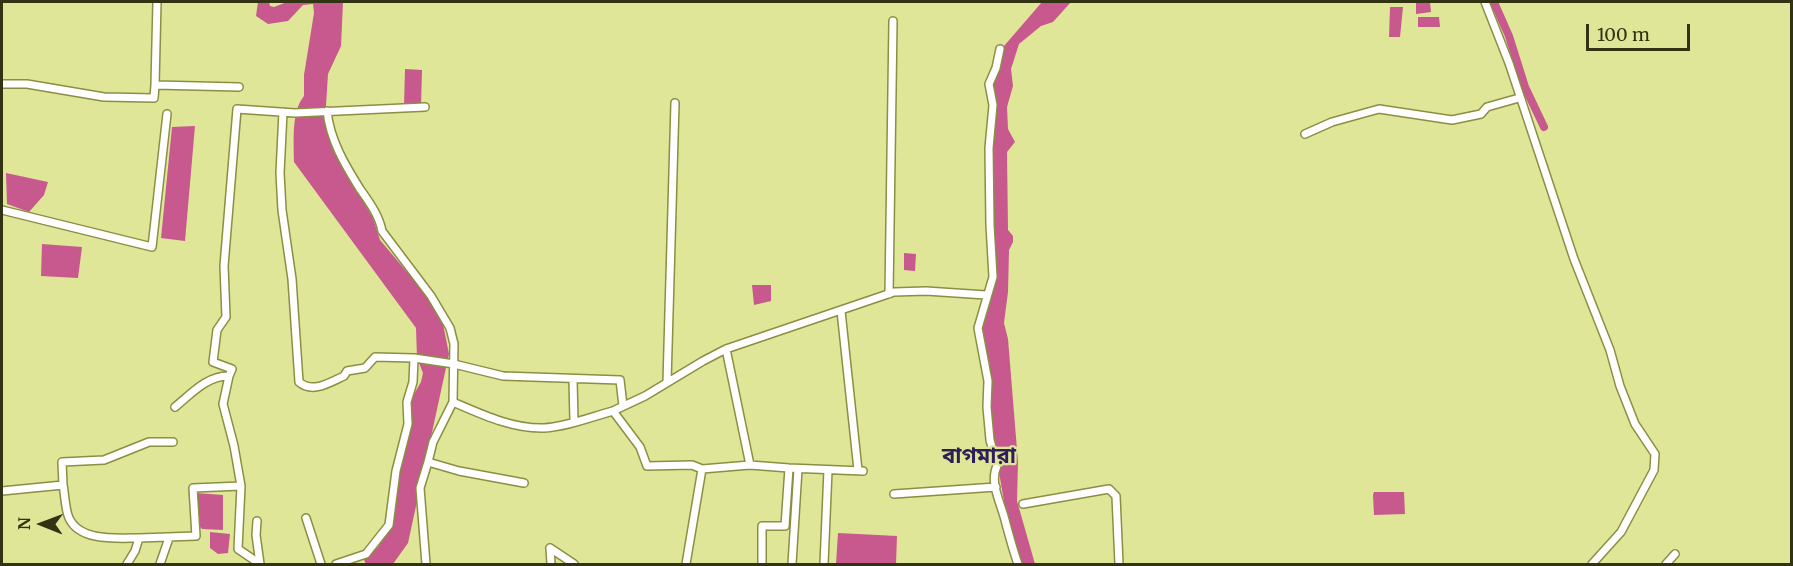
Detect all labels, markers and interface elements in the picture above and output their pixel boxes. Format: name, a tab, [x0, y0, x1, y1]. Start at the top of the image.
scale bar	[1589, 12, 1692, 50]
text: 100 m	[1597, 23, 1650, 46]
district label: বাগমারা	[942, 444, 1016, 470]
north arrow	[12, 494, 72, 554]
text: N	[14, 517, 34, 530]

